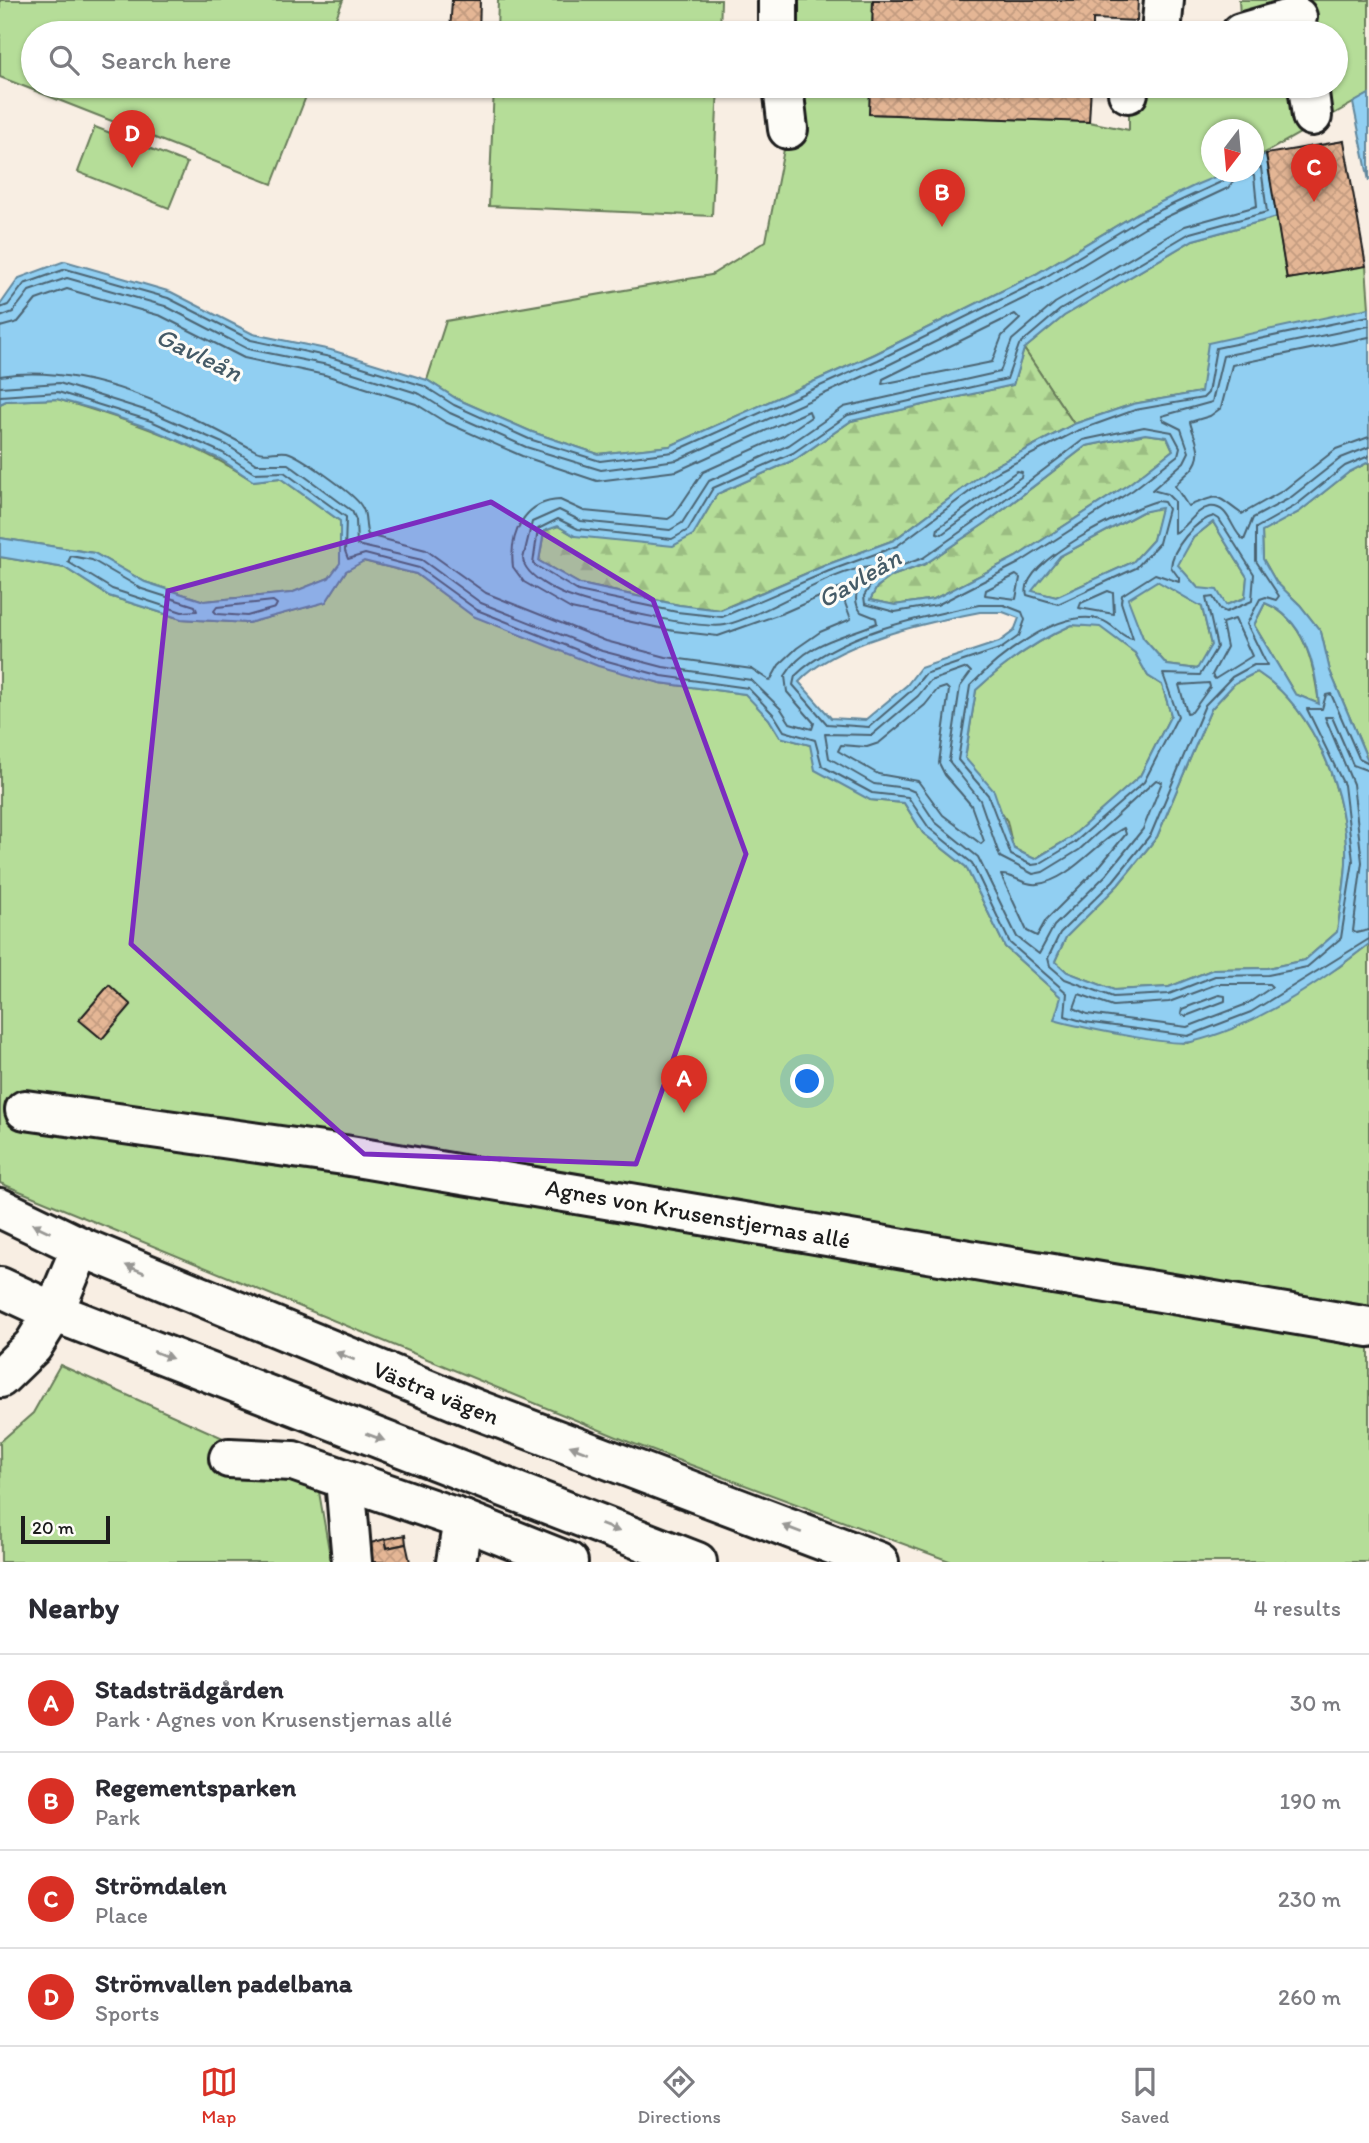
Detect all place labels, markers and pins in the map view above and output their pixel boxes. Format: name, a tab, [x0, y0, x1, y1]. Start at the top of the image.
pin: D	[109, 110, 155, 168]
pin: C	[1291, 144, 1337, 202]
pin: B	[919, 169, 965, 227]
pin: A	[661, 1055, 707, 1113]

